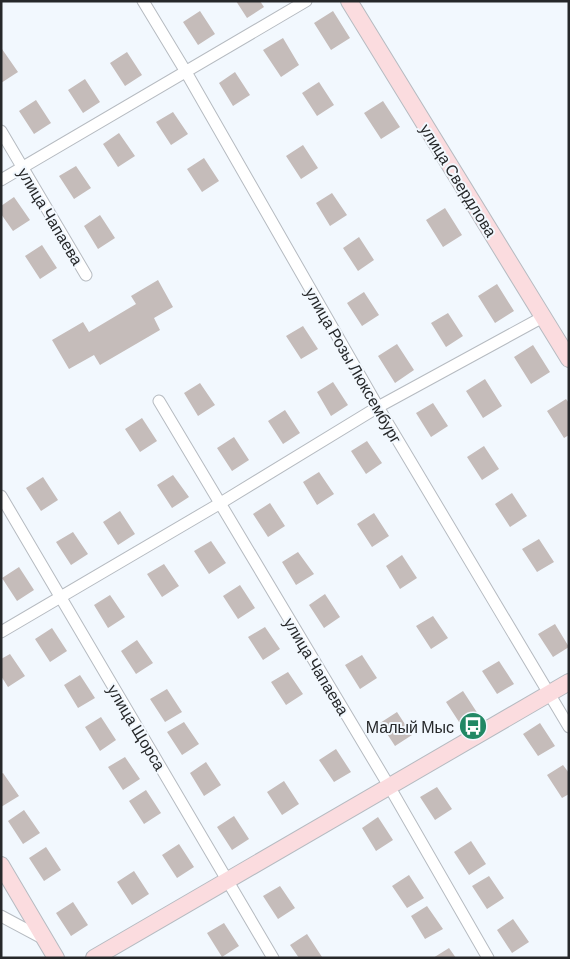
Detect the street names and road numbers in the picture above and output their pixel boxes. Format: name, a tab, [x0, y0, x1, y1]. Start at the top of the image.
street label: улица Свердлова	[417, 120, 501, 240]
street label: улица Чапаева	[14, 164, 88, 268]
street label: улица Розы Люксембург	[302, 284, 406, 446]
street label: улица Чапаева	[280, 614, 354, 718]
street label: улица Щорса	[104, 681, 170, 773]

